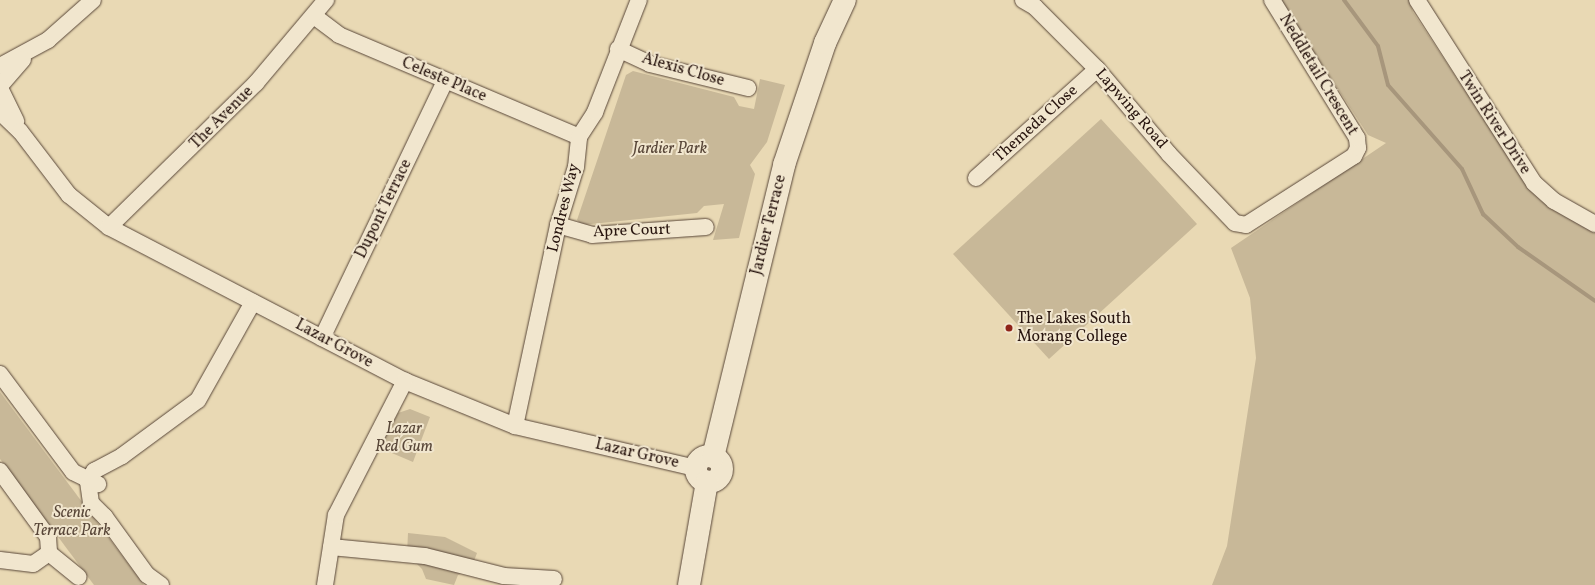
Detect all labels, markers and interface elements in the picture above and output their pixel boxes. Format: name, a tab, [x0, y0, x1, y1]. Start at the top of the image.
street label: Neddletail Crescent	[1274, 11, 1362, 139]
street label: Alexis Close	[639, 49, 727, 91]
street label: Celeste Place	[399, 54, 489, 106]
street label: Lapwing Road	[1091, 65, 1171, 153]
street label: Twin River Drive	[1454, 68, 1534, 178]
street label: Themeda Close	[990, 81, 1082, 167]
street label: The Avenue	[186, 82, 258, 154]
park label: Jardier Park	[633, 139, 707, 159]
street label: Dupont Terrace	[352, 156, 416, 262]
street label: Londres Way	[544, 161, 584, 255]
street label: Jardier Terrace	[747, 173, 791, 277]
street label: Apre Court	[593, 220, 671, 242]
place label: The Lakes South Morang College	[1017, 309, 1131, 347]
street label: Lazar Grove	[292, 315, 376, 373]
marker: The Lakes South Morang College	[1004, 323, 1014, 333]
park label: Lazar Red Gum	[375, 419, 433, 457]
street label: Lazar Grove	[593, 435, 681, 473]
park label: Scenic Terrace Park	[33, 503, 111, 541]

